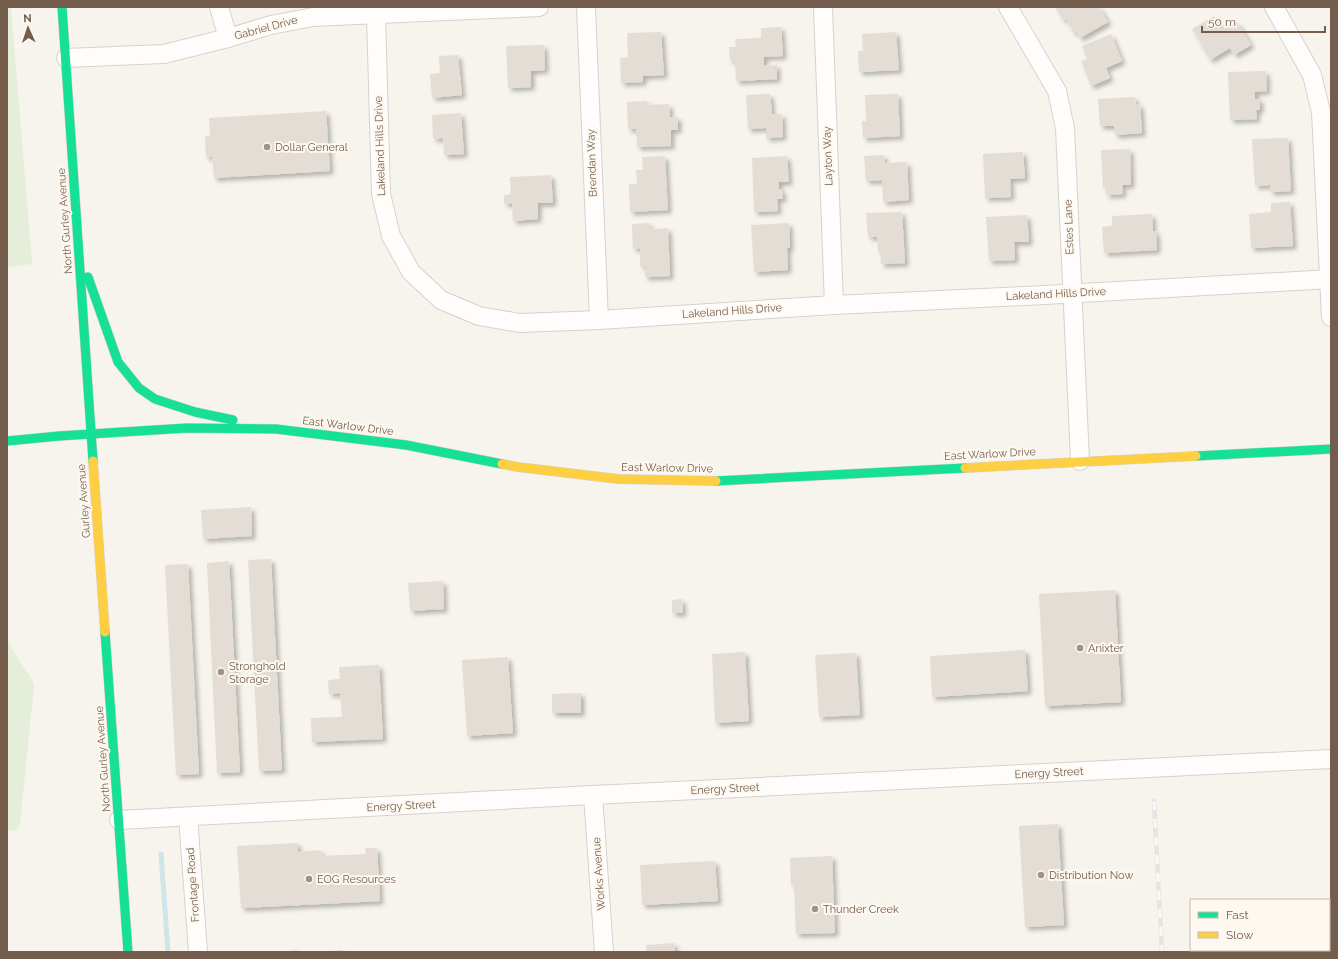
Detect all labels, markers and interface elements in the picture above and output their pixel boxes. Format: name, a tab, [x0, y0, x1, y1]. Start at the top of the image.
north arrow	[8, 8, 48, 48]
scale bar	[1202, 8, 1325, 34]
text: N	[23, 12, 32, 25]
street label: Gabriel Drive	[233, 13, 300, 43]
text: 50 m	[1208, 15, 1236, 29]
street label: Lakeland Hills Drive	[372, 95, 388, 196]
street label: Layton Way	[820, 126, 836, 186]
street label: Brendan Way	[584, 129, 600, 197]
place label: Dollar General	[275, 141, 348, 154]
marker: Dollar General	[262, 142, 272, 152]
street label: North Gurley Avenue	[55, 167, 75, 274]
street label: Estes Lane	[1062, 199, 1076, 255]
street label: Lakeland Hills Drive	[1006, 285, 1107, 303]
street label: Lakeland Hills Drive	[682, 301, 783, 321]
street label: East Warlow Drive	[302, 414, 395, 438]
street label: East Warlow Drive	[944, 445, 1037, 463]
street label: East Warlow Drive	[621, 461, 714, 475]
street label: Gurley Avenue	[75, 463, 93, 539]
place label: Anixter	[1088, 642, 1124, 655]
marker: Anixter	[1075, 643, 1085, 653]
place label: Stronghold Storage	[229, 660, 286, 686]
marker: Stronghold Storage	[216, 667, 226, 677]
street label: North Gurley Avenue	[93, 705, 113, 812]
street label: Energy Street	[1014, 765, 1084, 781]
street label: Energy Street	[690, 781, 760, 797]
street label: Energy Street	[366, 798, 436, 814]
street label: Works Avenue	[590, 836, 608, 911]
street label: Frontage Road	[184, 847, 202, 923]
place label: Distribution Now	[1049, 869, 1133, 882]
marker: Distribution Now	[1036, 870, 1046, 880]
place label: EOG Resources	[317, 873, 396, 886]
marker: EOG Resources	[304, 874, 314, 884]
legend	[1190, 899, 1330, 951]
place label: Thunder Creek	[823, 903, 899, 916]
marker: Thunder Creek	[810, 904, 820, 914]
text: Fast	[1226, 908, 1249, 922]
text: Slow	[1226, 928, 1253, 942]

